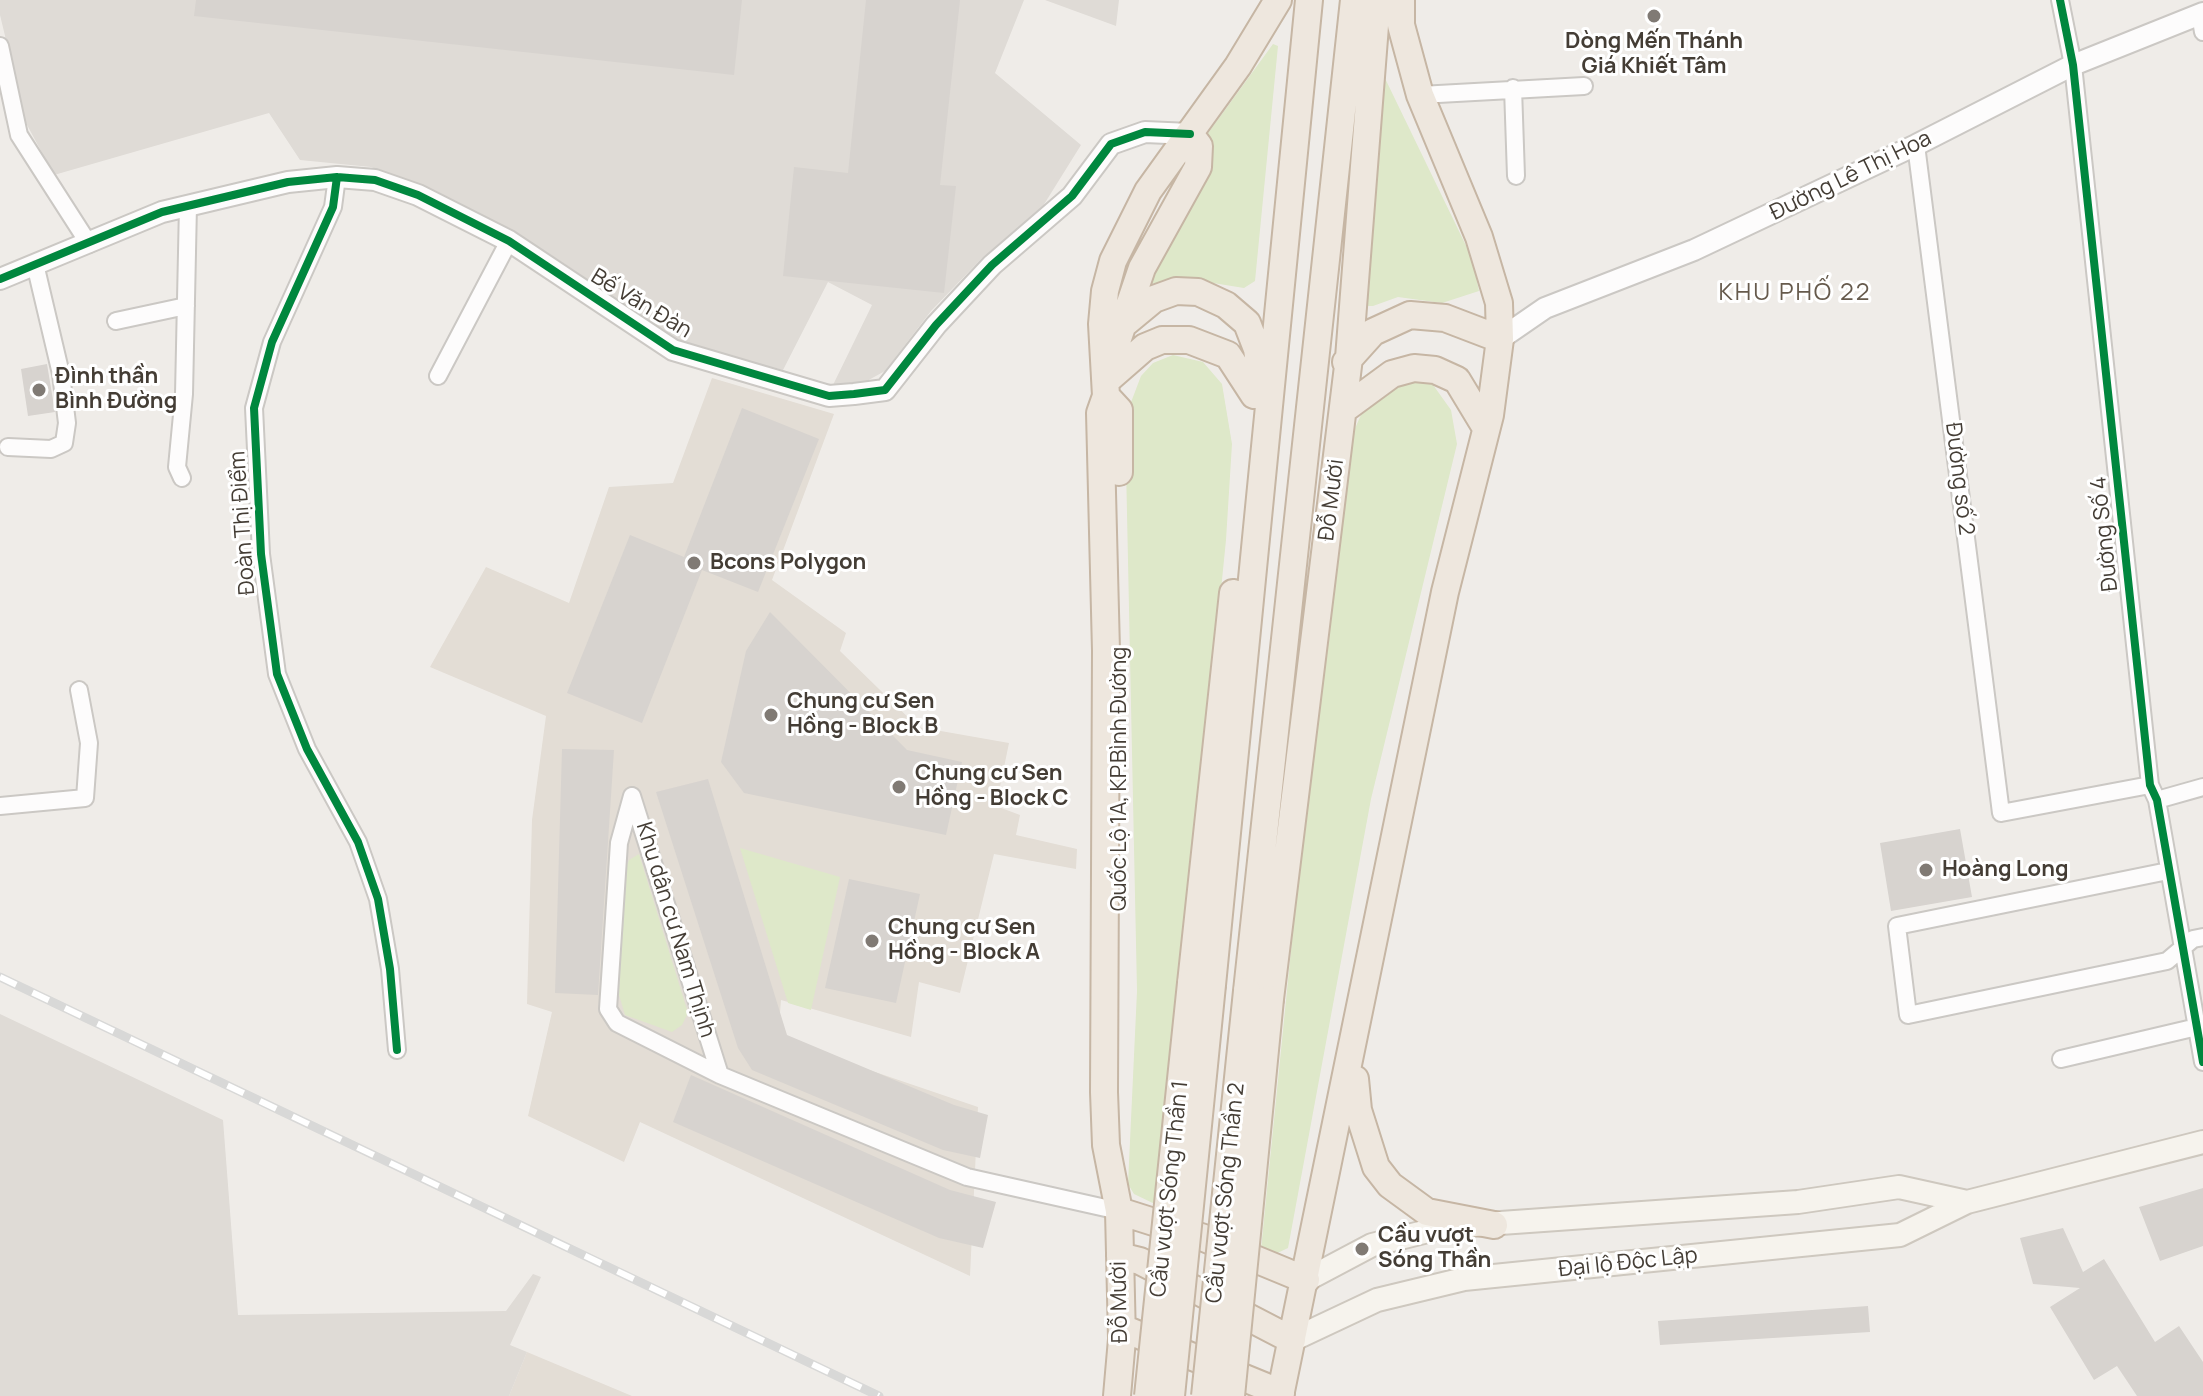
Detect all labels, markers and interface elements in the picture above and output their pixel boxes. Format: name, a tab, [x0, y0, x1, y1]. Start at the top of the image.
marker: Dòng Mến Thánh Giá Khiết Tâm	[1645, 7, 1663, 25]
place label: Dòng Mến Thánh Giá Khiết Tâm	[1565, 29, 1743, 80]
street label: Đường Lê Thị Hoa	[1766, 126, 1936, 226]
street label: Bế Văn Đàn	[586, 264, 696, 344]
district label: KHU PHỐ 22	[1719, 279, 1871, 307]
place label: Đình thần Bình Đường	[55, 364, 177, 416]
marker: Đình thần Bình Đường	[30, 381, 48, 399]
street label: Đường số 2	[1939, 421, 1979, 537]
street label: Đoàn Thị Điểm	[225, 450, 261, 596]
street label: Đỗ Mười	[1314, 458, 1350, 542]
street label: Đường Số 4	[2086, 475, 2124, 593]
place label: Bcons Polygon	[710, 550, 866, 576]
marker: Bcons Polygon	[685, 554, 703, 572]
street label: Quốc Lộ 1A, KP.Bình Đường	[1107, 647, 1133, 911]
place label: Chung cư Sen Hồng - Block B	[787, 689, 938, 740]
marker: Chung cư Sen Hồng - Block B	[762, 706, 780, 724]
place label: Chung cư Sen Hồng - Block C	[915, 761, 1069, 812]
marker: Chung cư Sen Hồng - Block C	[890, 778, 908, 796]
street label: Khu dân cư Nam Thịnh	[630, 819, 720, 1041]
place label: Hoàng Long	[1942, 857, 2068, 883]
marker: Hoàng Long	[1917, 861, 1935, 879]
place label: Chung cư Sen Hồng - Block A	[888, 915, 1040, 966]
marker: Chung cư Sen Hồng - Block A	[863, 932, 881, 950]
street label: Cầu vượt Sóng Thần 1	[1146, 1080, 1194, 1298]
street label: Cầu vượt Sóng Thần 2	[1201, 1082, 1251, 1304]
place label: Cầu vượt Sóng Thần	[1378, 1223, 1491, 1274]
marker: Cầu vượt Sóng Thần	[1353, 1240, 1371, 1258]
street label: Đại lộ Độc Lập	[1557, 1243, 1699, 1283]
street label: Đỗ Mười	[1106, 1261, 1134, 1343]

